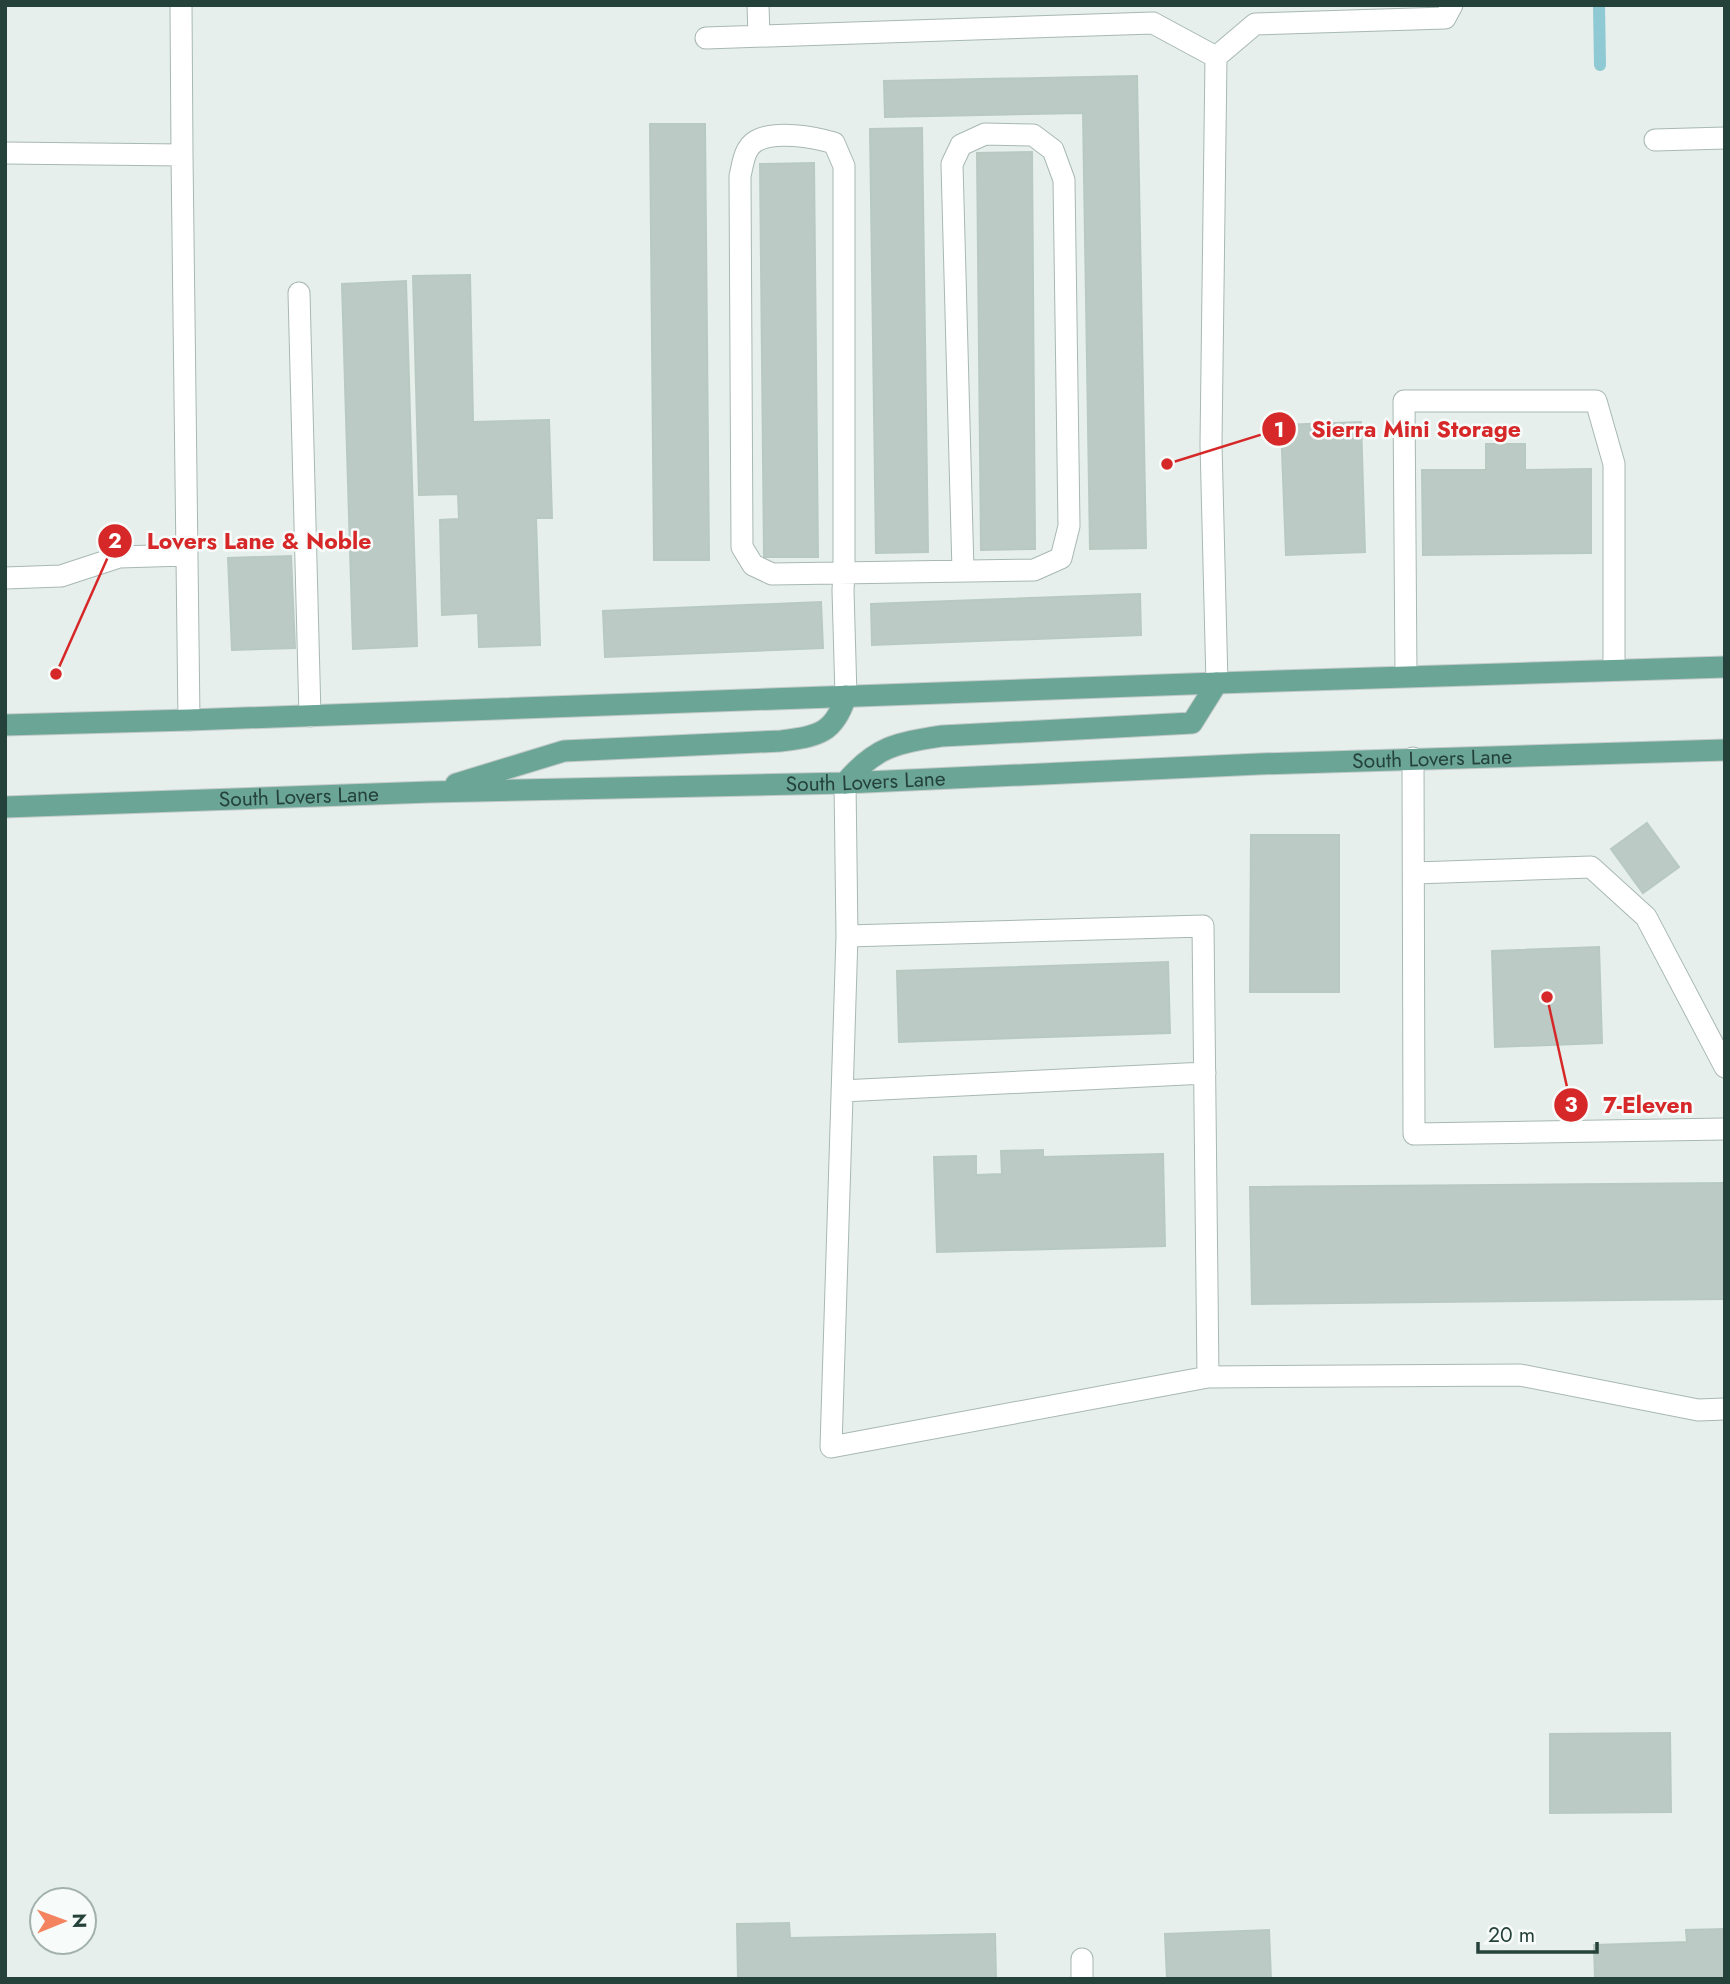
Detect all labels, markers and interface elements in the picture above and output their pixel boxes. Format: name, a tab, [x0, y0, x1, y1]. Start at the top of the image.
callout: Sierra Mini Storage	[1262, 407, 1535, 451]
text: Sierra Mini Storage	[1311, 412, 1521, 446]
text: 1	[1274, 415, 1284, 445]
callout: Lovers Lane & Noble	[98, 519, 385, 563]
text: Lovers Lane & Noble	[147, 524, 371, 558]
text: 2	[108, 526, 122, 556]
street label: South Lovers Lane	[1352, 741, 1513, 776]
street label: South Lovers Lane	[785, 763, 946, 799]
street label: South Lovers Lane	[218, 779, 380, 814]
callout: 7-Eleven	[1554, 1083, 1707, 1127]
text: 7-Eleven	[1603, 1088, 1693, 1122]
text: 3	[1564, 1090, 1578, 1120]
north arrow	[28, 1886, 98, 1956]
scale bar	[1478, 1910, 1597, 1954]
text: N	[66, 1913, 93, 1928]
text: 20 m	[1488, 1920, 1535, 1950]

